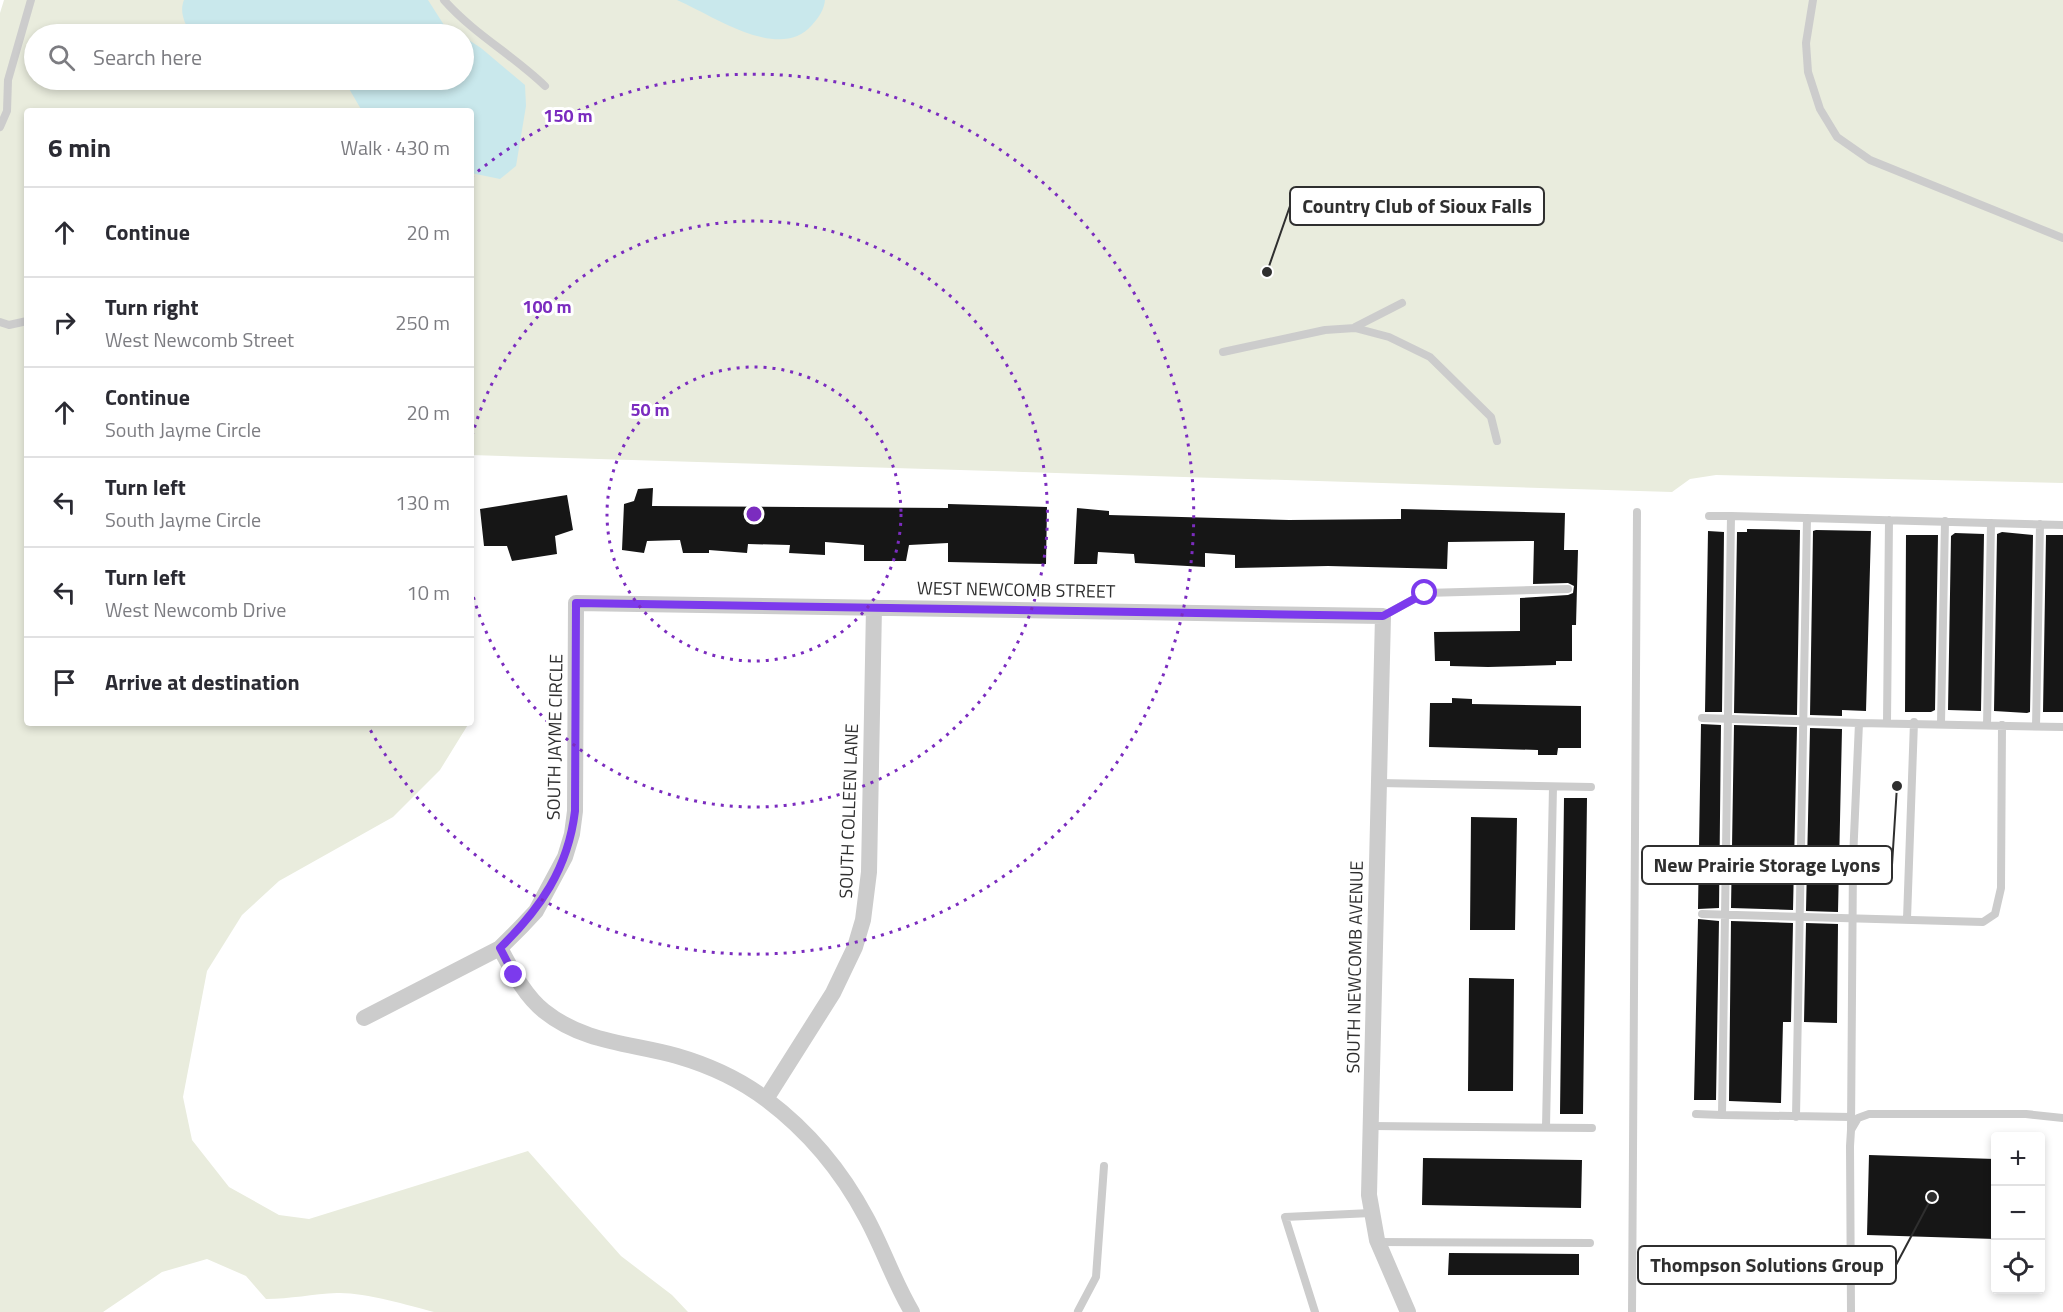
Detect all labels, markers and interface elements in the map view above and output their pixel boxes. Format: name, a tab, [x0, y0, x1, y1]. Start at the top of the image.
search box	[24, 24, 474, 90]
text: Search here	[93, 40, 202, 74]
icon: search	[45, 41, 78, 74]
text: 150 m	[543, 102, 593, 129]
text: 6 min	[48, 128, 111, 167]
text: Walk · 430 m	[341, 132, 450, 163]
callout: Country Club of Sioux Falls	[1290, 187, 1544, 225]
text: Country Club of Sioux Falls	[1302, 190, 1532, 221]
text: Continue	[105, 215, 190, 249]
icon: ahead	[48, 216, 81, 249]
text: 20 m	[406, 217, 450, 248]
text: Turn right	[105, 290, 199, 324]
text: 100 m	[522, 293, 572, 320]
icon: right	[48, 306, 81, 339]
text: 250 m	[395, 307, 450, 338]
text: West Newcomb Street	[105, 324, 294, 355]
text: Continue	[105, 380, 190, 414]
icon: ahead	[48, 396, 81, 429]
text: 50 m	[630, 396, 670, 423]
text: 20 m	[406, 397, 450, 428]
text: South Jayme Circle	[105, 414, 261, 445]
text: Turn left	[105, 470, 186, 504]
icon: left	[48, 486, 81, 519]
text: 130 m	[395, 487, 450, 518]
text: South Jayme Circle	[105, 504, 261, 535]
centre of rings	[744, 504, 764, 524]
text: Turn left	[105, 560, 186, 594]
street label: WEST NEWCOMB STREET	[917, 574, 1116, 605]
icon: left	[48, 576, 81, 609]
text: 10 m	[406, 577, 450, 608]
route start	[1411, 579, 1437, 605]
text: West Newcomb Drive	[105, 594, 286, 625]
street label: SOUTH JAYME CIRCLE	[540, 654, 569, 820]
text: Arrive at destination	[105, 665, 300, 699]
icon: arrive	[48, 666, 81, 699]
street label: SOUTH COLLEEN LANE	[832, 723, 865, 899]
callout: New Prairie Storage Lyons	[1642, 846, 1892, 884]
text: New Prairie Storage Lyons	[1654, 849, 1880, 880]
street label: SOUTH NEWCOMB AVENUE	[1339, 860, 1370, 1074]
route end	[500, 961, 526, 987]
map controls	[1991, 1132, 2045, 1294]
button: +	[1991, 1132, 2045, 1186]
button: −	[1991, 1186, 2045, 1240]
button: locate	[1991, 1240, 2045, 1294]
callout: Thompson Solutions Group	[1638, 1246, 1896, 1284]
text: Thompson Solutions Group	[1650, 1249, 1884, 1280]

